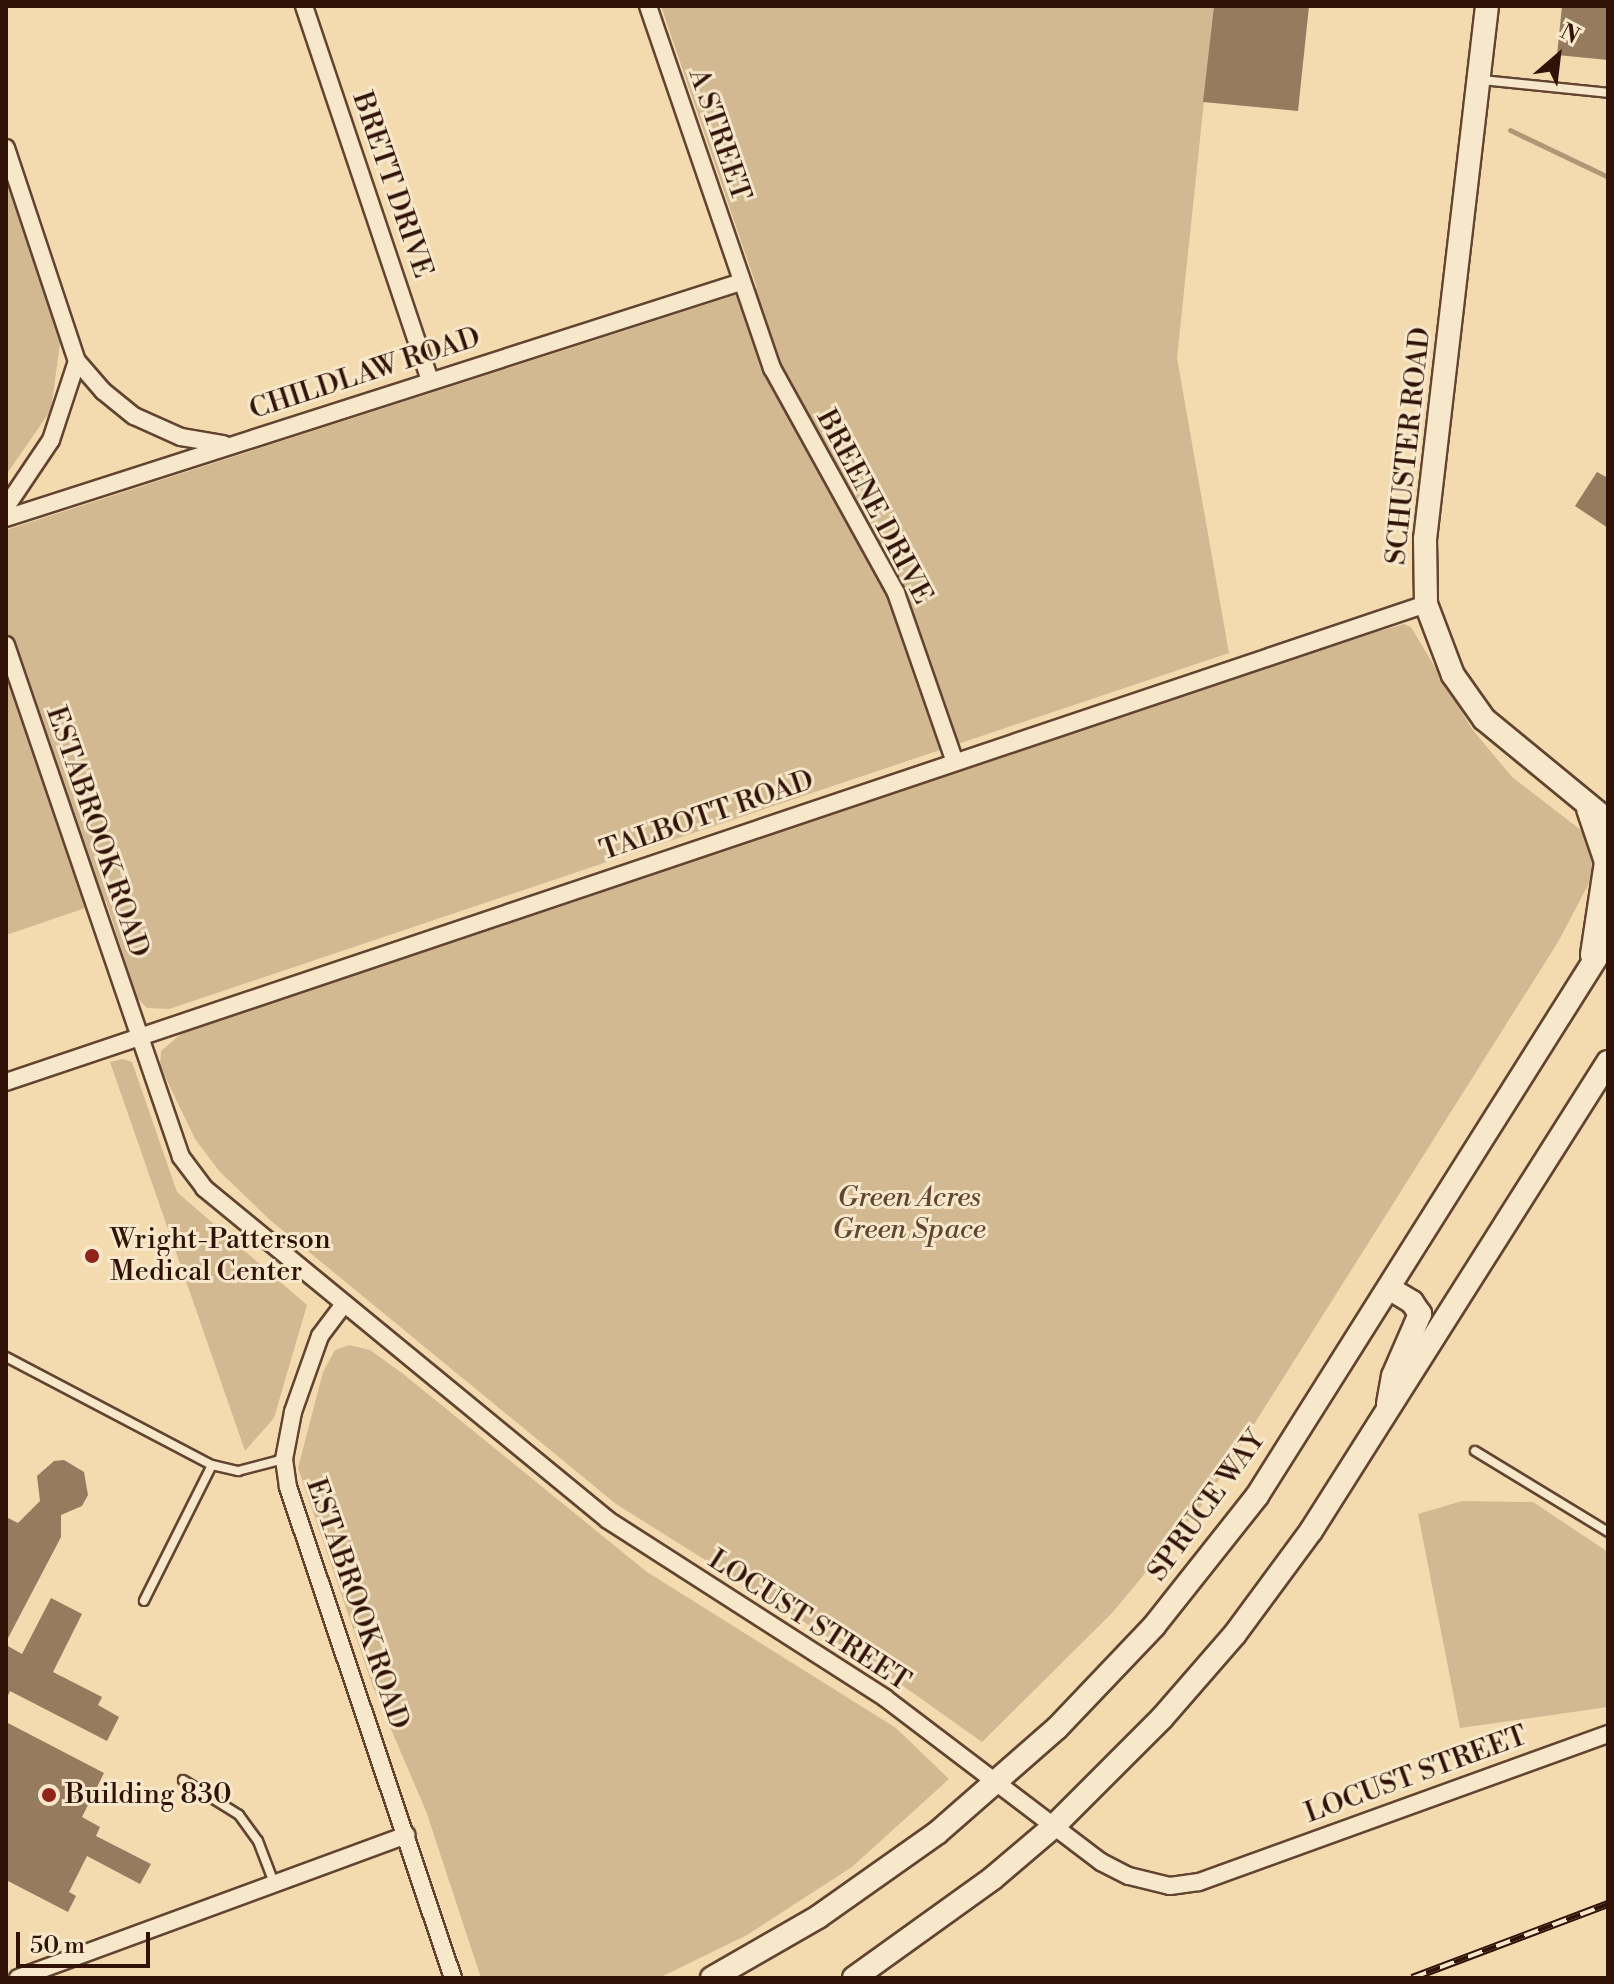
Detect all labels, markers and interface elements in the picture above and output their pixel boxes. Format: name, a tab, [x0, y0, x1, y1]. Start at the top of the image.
north arrow	[1518, 16, 1598, 96]
text: N	[1555, 18, 1584, 50]
street label: A STREET	[681, 64, 757, 206]
street label: BRETT DRIVE	[344, 88, 440, 282]
street label: CHILDLAW ROAD	[245, 321, 485, 427]
street label: SCHUSTER ROAD	[1380, 325, 1438, 567]
street label: BREENE DRIVE	[809, 404, 939, 610]
street label: ESTABROOK ROAD	[38, 702, 156, 962]
street label: TALBOTT ROAD	[596, 764, 818, 868]
park label: Green Acres Green Space	[832, 1181, 986, 1247]
place label: Wright-Patterson Medical Center	[110, 1223, 331, 1289]
marker: Wright-Patterson Medical Center	[81, 1245, 103, 1267]
street label: SPRUCE WAY	[1141, 1424, 1273, 1588]
street label: ESTABROOK ROAD	[298, 1474, 416, 1734]
street label: LOCUST STREET	[702, 1543, 916, 1699]
street label: LOCUST STREET	[1300, 1719, 1532, 1831]
place label: Building 830	[65, 1778, 231, 1812]
marker: Building 830	[40, 1786, 58, 1804]
scale bar	[20, 1916, 154, 1966]
text: 50 m	[30, 1931, 85, 1961]

